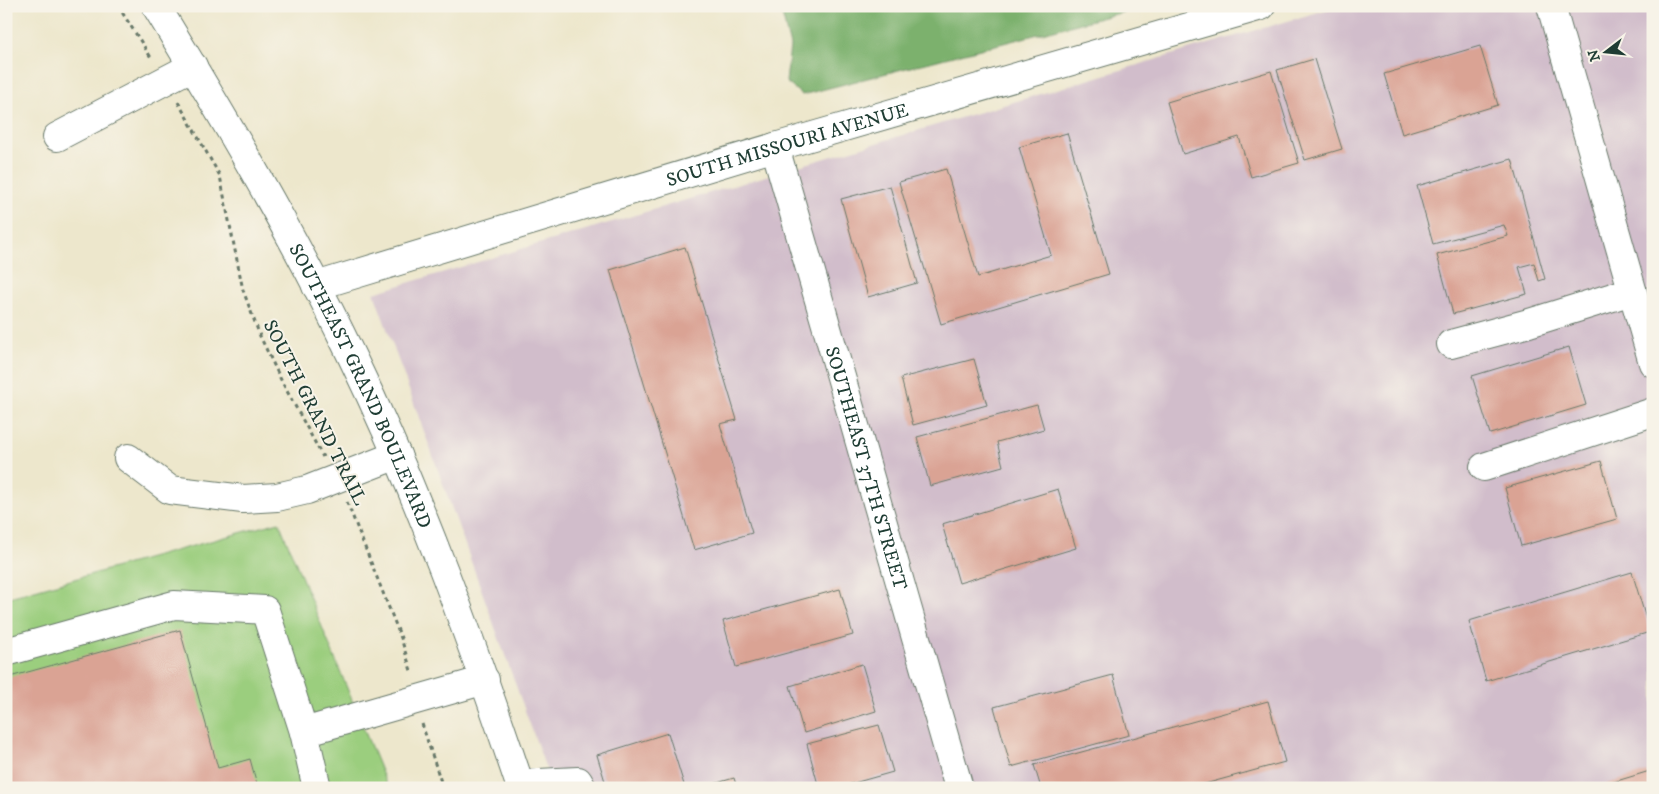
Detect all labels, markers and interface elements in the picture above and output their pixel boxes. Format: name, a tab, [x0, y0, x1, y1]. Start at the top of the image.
north arrow	[1582, 28, 1632, 78]
text: N	[1584, 47, 1605, 63]
street label: SOUTH MISSOURI AVENUE	[664, 99, 911, 192]
street label: SOUTHEAST GRAND BOULEVARD	[283, 240, 436, 532]
street label: SOUTH GRAND TRAIL	[258, 316, 372, 509]
street label: SOUTHEAST 37TH STREET	[820, 344, 912, 593]

